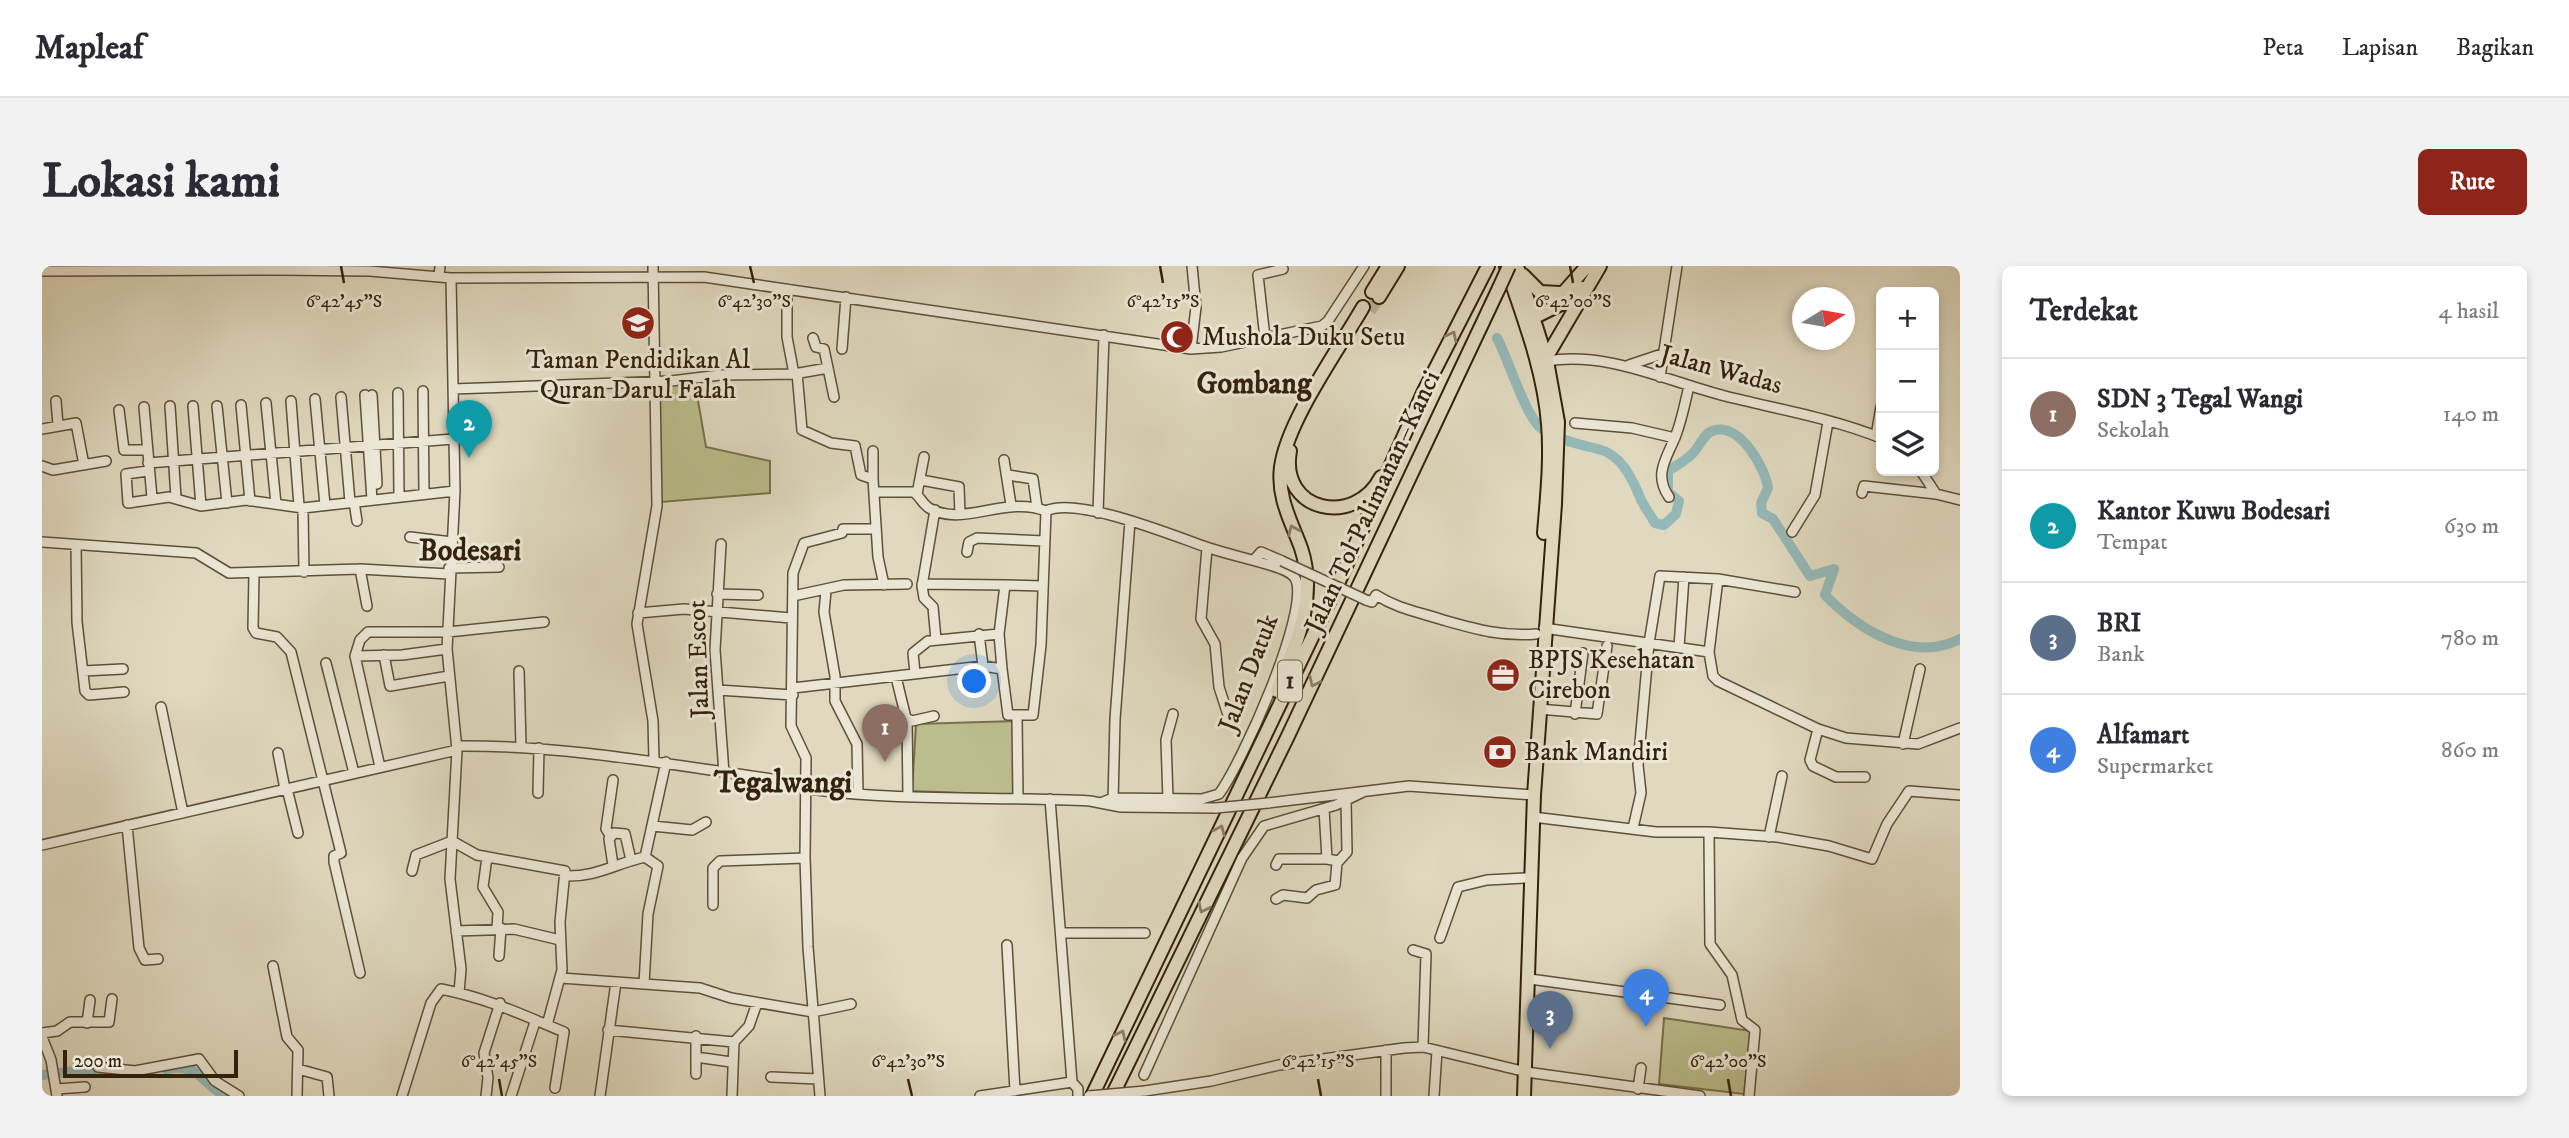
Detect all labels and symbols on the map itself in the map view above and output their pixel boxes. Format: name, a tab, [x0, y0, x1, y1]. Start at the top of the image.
north arrow	[1792, 287, 1855, 350]
text: 6°42'45"S	[306, 291, 382, 313]
text: 6°42'30"S	[717, 291, 791, 313]
text: 6°42'15"S	[1127, 291, 1199, 313]
text: 6°42'00"S	[1535, 291, 1611, 313]
school or university icon: Taman Pendidikan Al Quran Darul Falah	[619, 304, 657, 342]
mosque icon: Mushola Duku Setu	[1158, 318, 1196, 356]
place label: Mushola Duku Setu	[1202, 321, 1405, 354]
one-way arrow	[1444, 330, 1458, 343]
street label: Jalan Wadas	[1654, 337, 1786, 402]
place label: Taman Pendidikan Al Quran Darul Falah	[526, 344, 750, 407]
district label: Gombang	[1196, 366, 1313, 403]
street label: Jalan Tol Palimanan–Kanci	[1297, 366, 1448, 640]
pin: 2	[446, 400, 492, 458]
one-way arrow	[1287, 524, 1301, 537]
district label: Bodesari	[419, 533, 522, 570]
street label: Jalan Escot	[680, 599, 718, 721]
street label: Jalan Datuk	[1211, 610, 1286, 738]
place label: BPJS Kesehatan Cirebon	[1528, 644, 1695, 707]
office icon: BPJS Kesehatan Cirebon	[1484, 656, 1522, 694]
road number: 1	[1278, 660, 1302, 702]
your location	[957, 664, 991, 698]
one-way arrow	[1308, 675, 1322, 687]
pin: 1	[862, 704, 908, 762]
bank icon: Bank Mandiri	[1481, 733, 1519, 771]
place label: Bank Mandiri	[1524, 736, 1668, 769]
district label: Tegalwangi	[713, 765, 852, 802]
one-way arrow	[1212, 824, 1226, 837]
one-way arrow	[1197, 901, 1211, 913]
pin: 4	[1623, 969, 1669, 1027]
pin: 3	[1527, 991, 1573, 1049]
one-way arrow	[1113, 1030, 1127, 1042]
scale bar	[63, 1047, 238, 1079]
text: 6°42'45"S	[461, 1051, 537, 1073]
text: 6°42'30"S	[871, 1051, 945, 1073]
text: 6°42'15"S	[1282, 1051, 1354, 1073]
text: 6°42'00"S	[1690, 1051, 1766, 1073]

